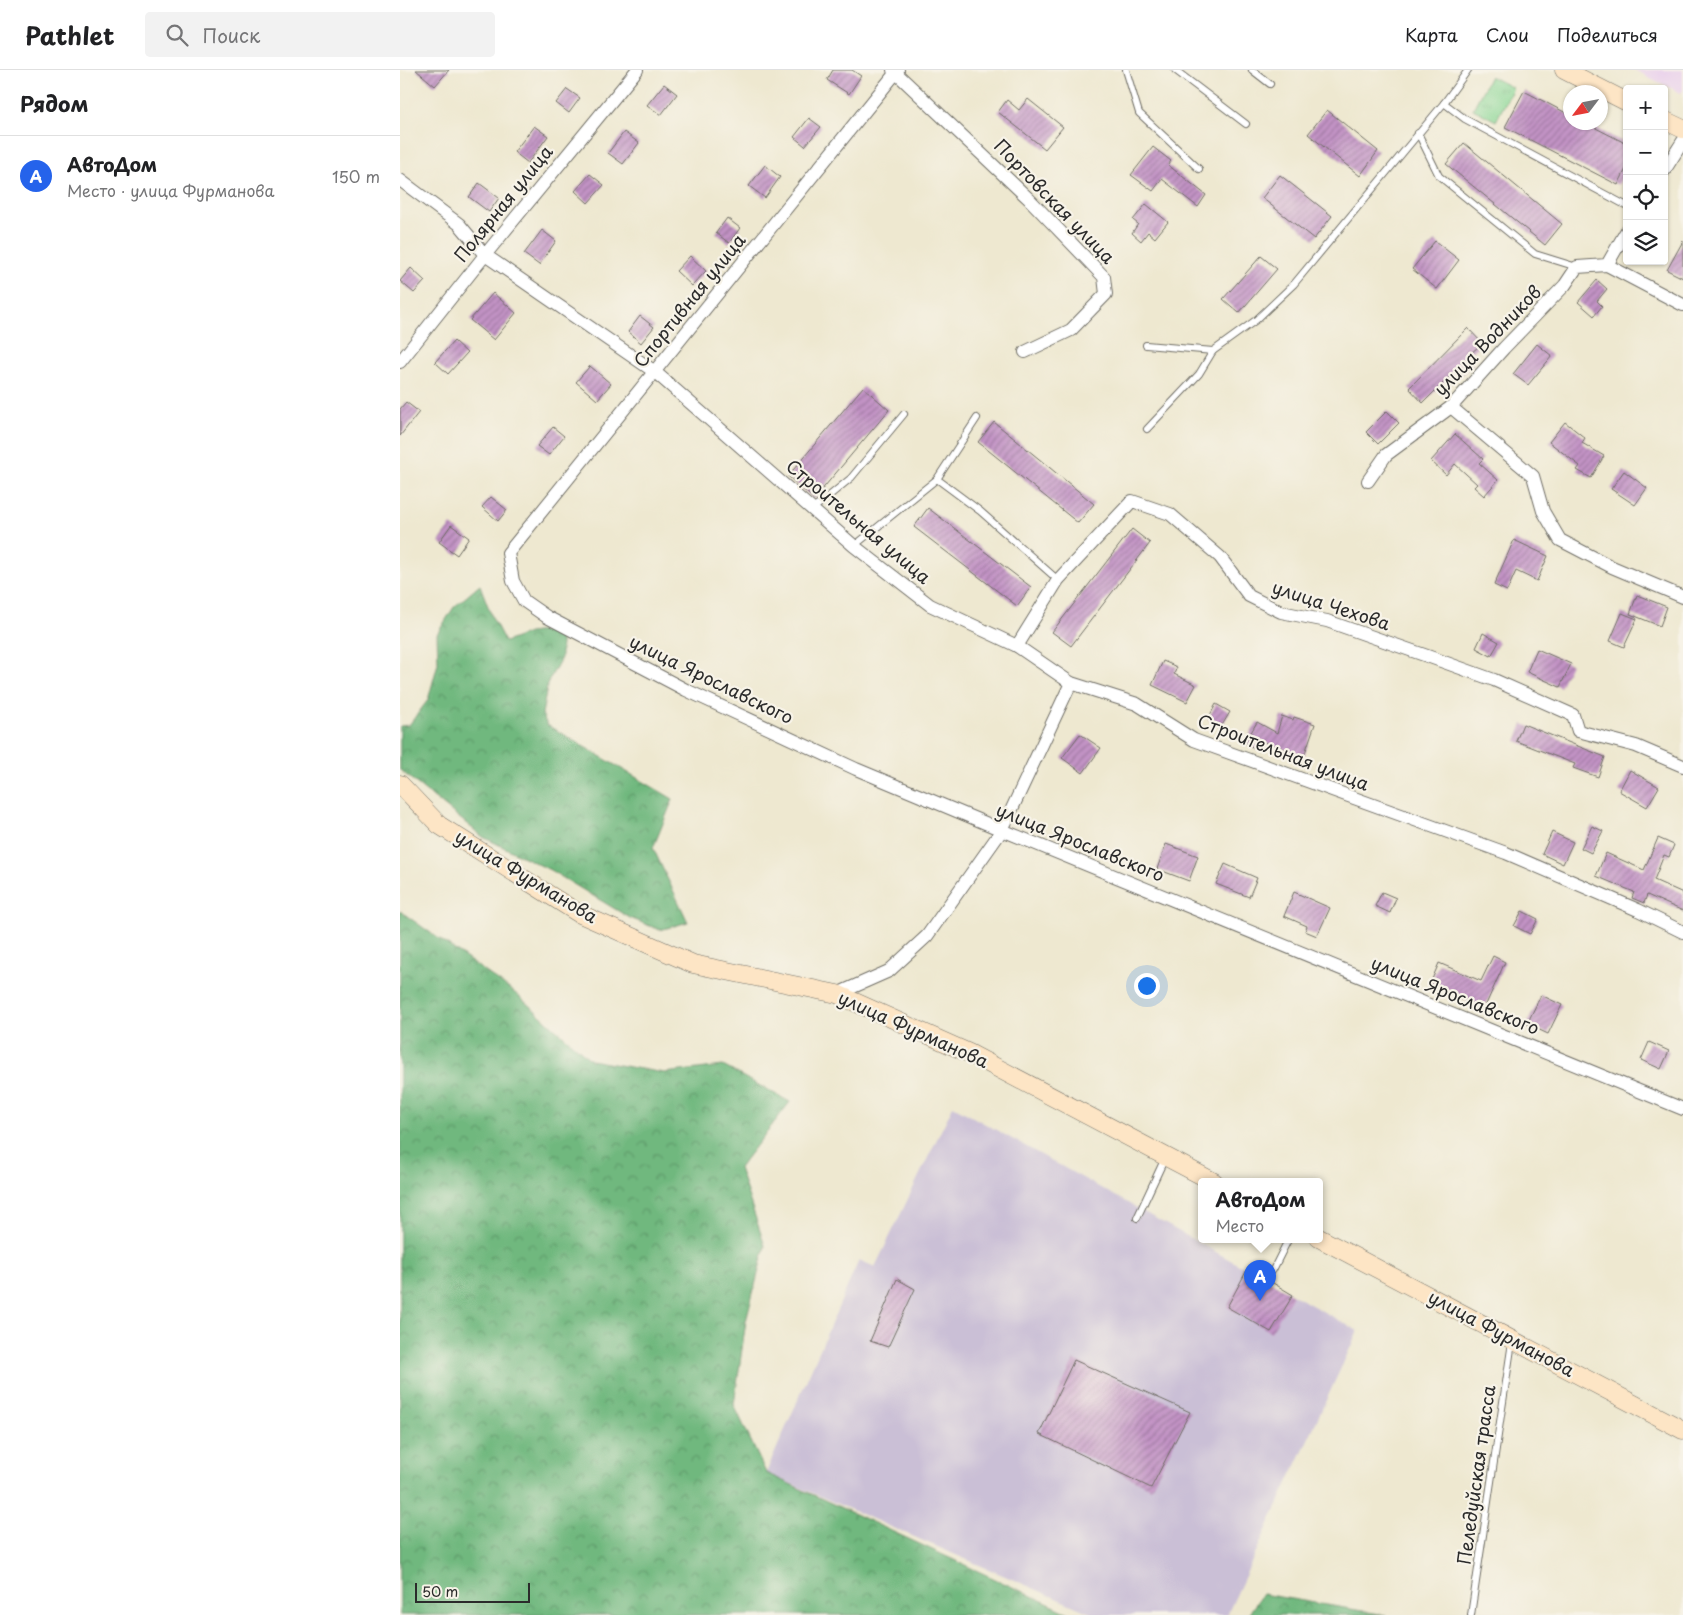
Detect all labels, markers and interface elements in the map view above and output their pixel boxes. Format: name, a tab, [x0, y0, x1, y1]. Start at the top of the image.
search box	[145, 12, 495, 57]
text: Pathlet	[25, 17, 115, 53]
icon: search	[163, 21, 191, 49]
text: Поиск	[203, 21, 260, 49]
text: Карта	[1405, 21, 1458, 48]
text: Слои	[1486, 21, 1529, 48]
text: Поделиться	[1557, 21, 1658, 48]
north arrow	[1563, 85, 1608, 130]
map controls	[1623, 85, 1668, 265]
button: +	[1623, 85, 1668, 130]
text: Рядом	[20, 87, 88, 119]
button: −	[1623, 130, 1668, 175]
street label: Портовская улица	[988, 133, 1122, 270]
street label: Полярная улица	[447, 138, 559, 267]
text: АвтоДом	[67, 150, 157, 178]
text: A	[30, 164, 42, 188]
text: 150 m	[332, 164, 380, 188]
button: locate	[1623, 175, 1668, 220]
text: Место · улица Фурманова	[67, 178, 275, 202]
button: layers	[1623, 220, 1668, 265]
street label: Спортивная улица	[626, 227, 752, 373]
street label: улица Водников	[1427, 278, 1547, 402]
street label: Строительная улица	[781, 452, 938, 590]
street label: улица Чехова	[1269, 573, 1395, 637]
street label: улица Ярославского	[625, 627, 798, 730]
street label: Строительная улица	[1194, 706, 1374, 797]
street label: улица Ярославского	[992, 795, 1169, 888]
street label: улица Фурманова	[450, 822, 604, 929]
street label: улица Ярославского	[1367, 948, 1544, 1041]
your location	[1134, 973, 1160, 999]
street label: улица Фурманова	[834, 983, 994, 1074]
popup	[1198, 1178, 1323, 1243]
text: АвтоДом	[1215, 1185, 1306, 1213]
text: Место	[1215, 1213, 1264, 1237]
pin: A	[1244, 1260, 1276, 1301]
street label: улица Фурманова	[1424, 1283, 1580, 1383]
street label: Пеледуйская трасса	[1450, 1382, 1502, 1566]
scale bar	[415, 1580, 530, 1603]
text: 50 m	[422, 1581, 458, 1602]

